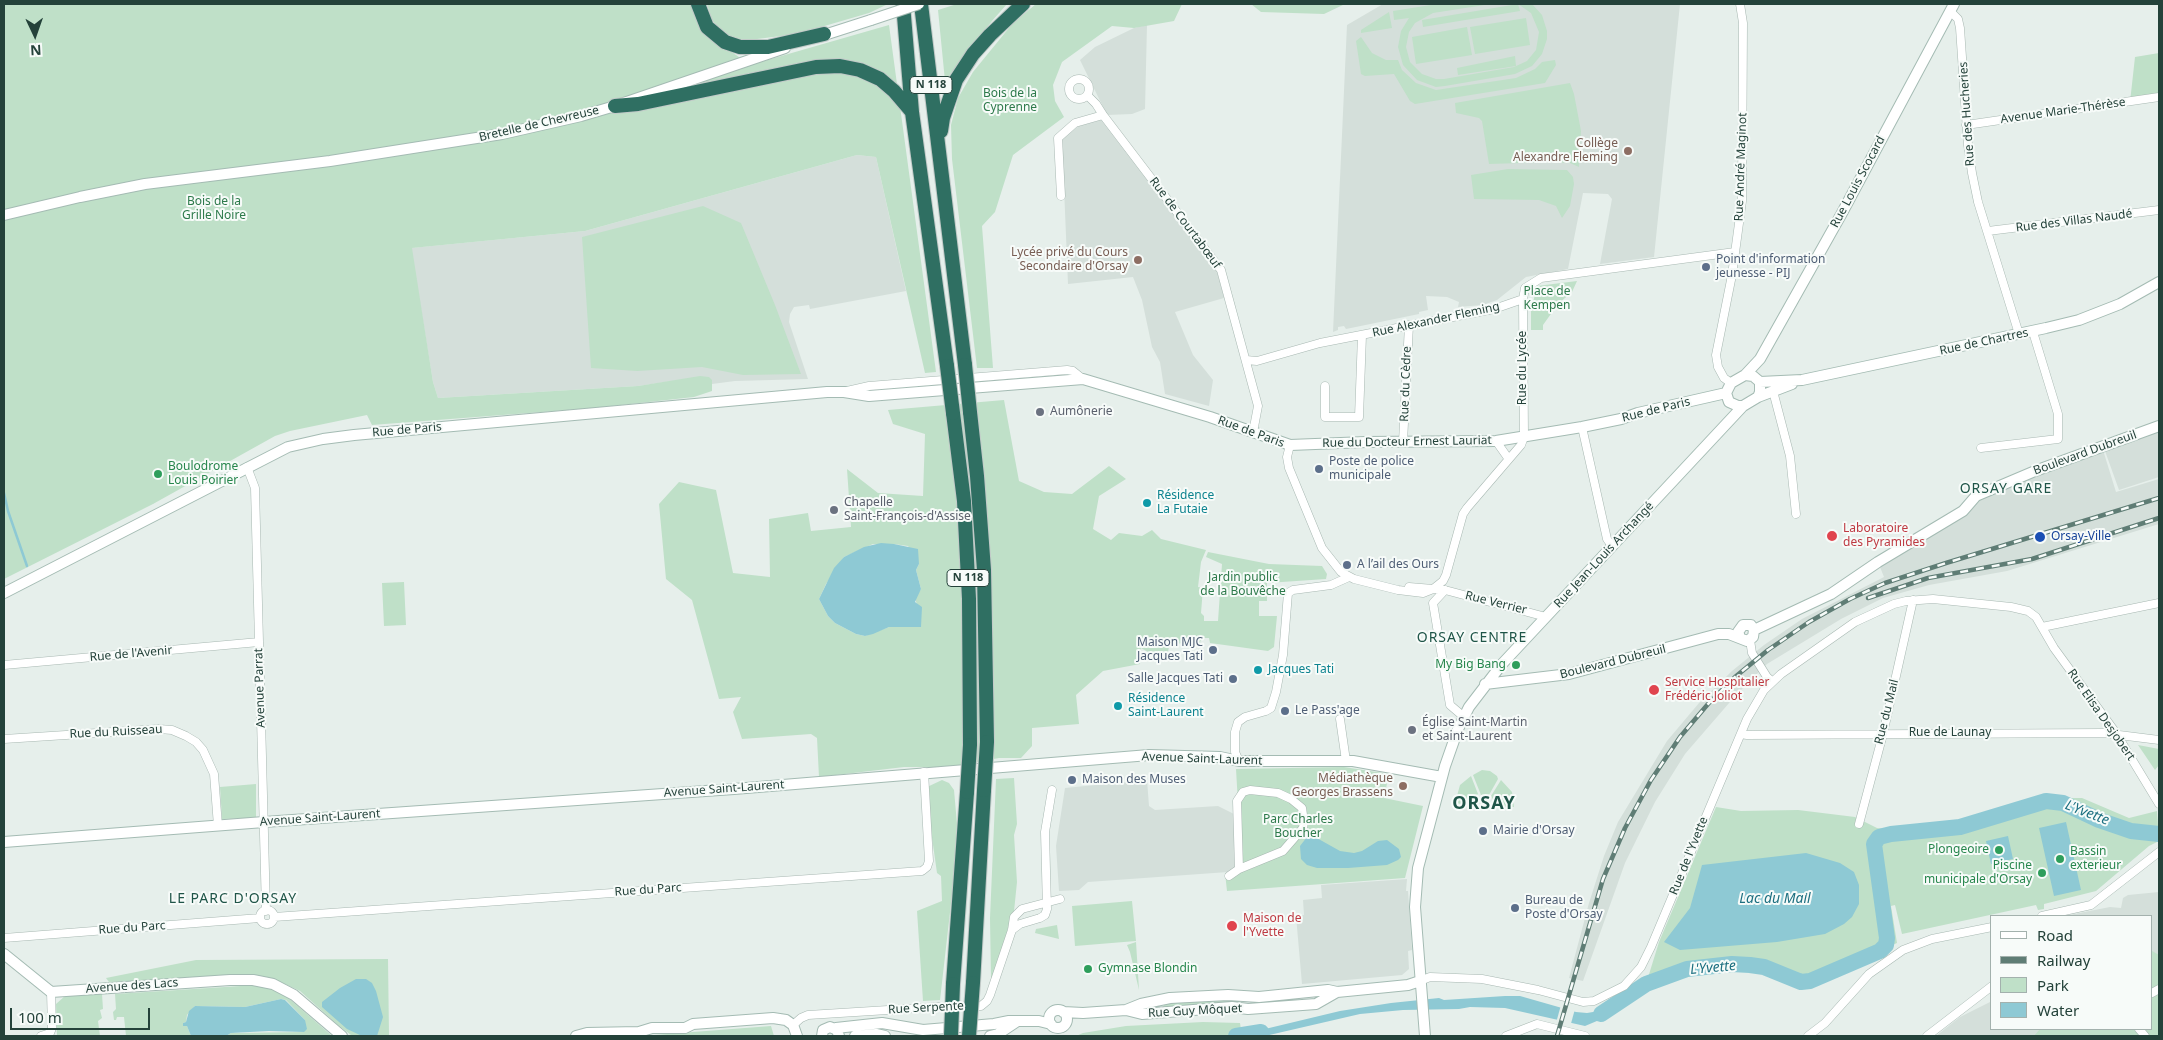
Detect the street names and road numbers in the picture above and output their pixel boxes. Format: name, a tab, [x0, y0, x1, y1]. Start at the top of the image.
street label: Rue des Hucheries	[1956, 61, 1978, 167]
road number: N 118	[910, 76, 952, 94]
street label: Avenue Marie-Thérèse	[2000, 95, 2126, 127]
street label: Bretelle de Chevreuse	[478, 103, 600, 145]
street label: Rue André Maginot	[1732, 112, 1750, 222]
street label: Rue Louis Scocard	[1828, 134, 1888, 230]
street label: Rue de Courtabœuf	[1146, 175, 1224, 271]
street label: Rue des Villas Naudé	[2015, 207, 2133, 235]
street label: Rue Alexander Fleming	[1371, 299, 1501, 341]
street label: Rue de Chartres	[1938, 326, 2030, 358]
street label: Rue du Lycée	[1516, 331, 1530, 405]
street label: Rue du Cèdre	[1397, 346, 1415, 422]
street label: Rue de Paris	[1620, 395, 1692, 425]
street label: Rue de Paris	[1216, 413, 1286, 451]
street label: Rue de Paris	[372, 420, 442, 440]
street label: Boulevard Dubreuil	[2031, 428, 2139, 478]
street label: Rue du Docteur Ernest Lauriat	[1322, 433, 1492, 451]
street label: Rue Jean-Louis Archangé	[1551, 499, 1657, 611]
road number: N 118	[947, 570, 989, 586]
street label: Rue Verrier	[1464, 588, 1528, 618]
street label: Boulevard Dubreuil	[1558, 642, 1668, 682]
street label: Rue de l'Avenir	[89, 643, 173, 665]
street label: Avenue Parrat	[251, 648, 269, 728]
street label: Rue Elisa Desjobert	[2064, 667, 2138, 763]
street label: Rue du Mail	[1872, 678, 1902, 746]
street label: Rue du Ruisseau	[69, 722, 163, 742]
street label: Rue de Launay	[1909, 726, 1991, 740]
street label: Avenue Saint-Laurent	[1141, 750, 1263, 768]
street label: Avenue Saint-Laurent	[663, 778, 785, 800]
street label: Avenue Saint-Laurent	[259, 807, 381, 829]
street label: Rue de l'Yvette	[1667, 815, 1711, 897]
street label: Rue du Parc	[614, 880, 682, 900]
street label: Rue du Parc	[98, 918, 166, 938]
street label: Avenue des Lacs	[85, 976, 179, 996]
street label: Rue Serpente	[888, 999, 964, 1017]
street label: Rue Guy Môquet	[1148, 1001, 1242, 1021]

